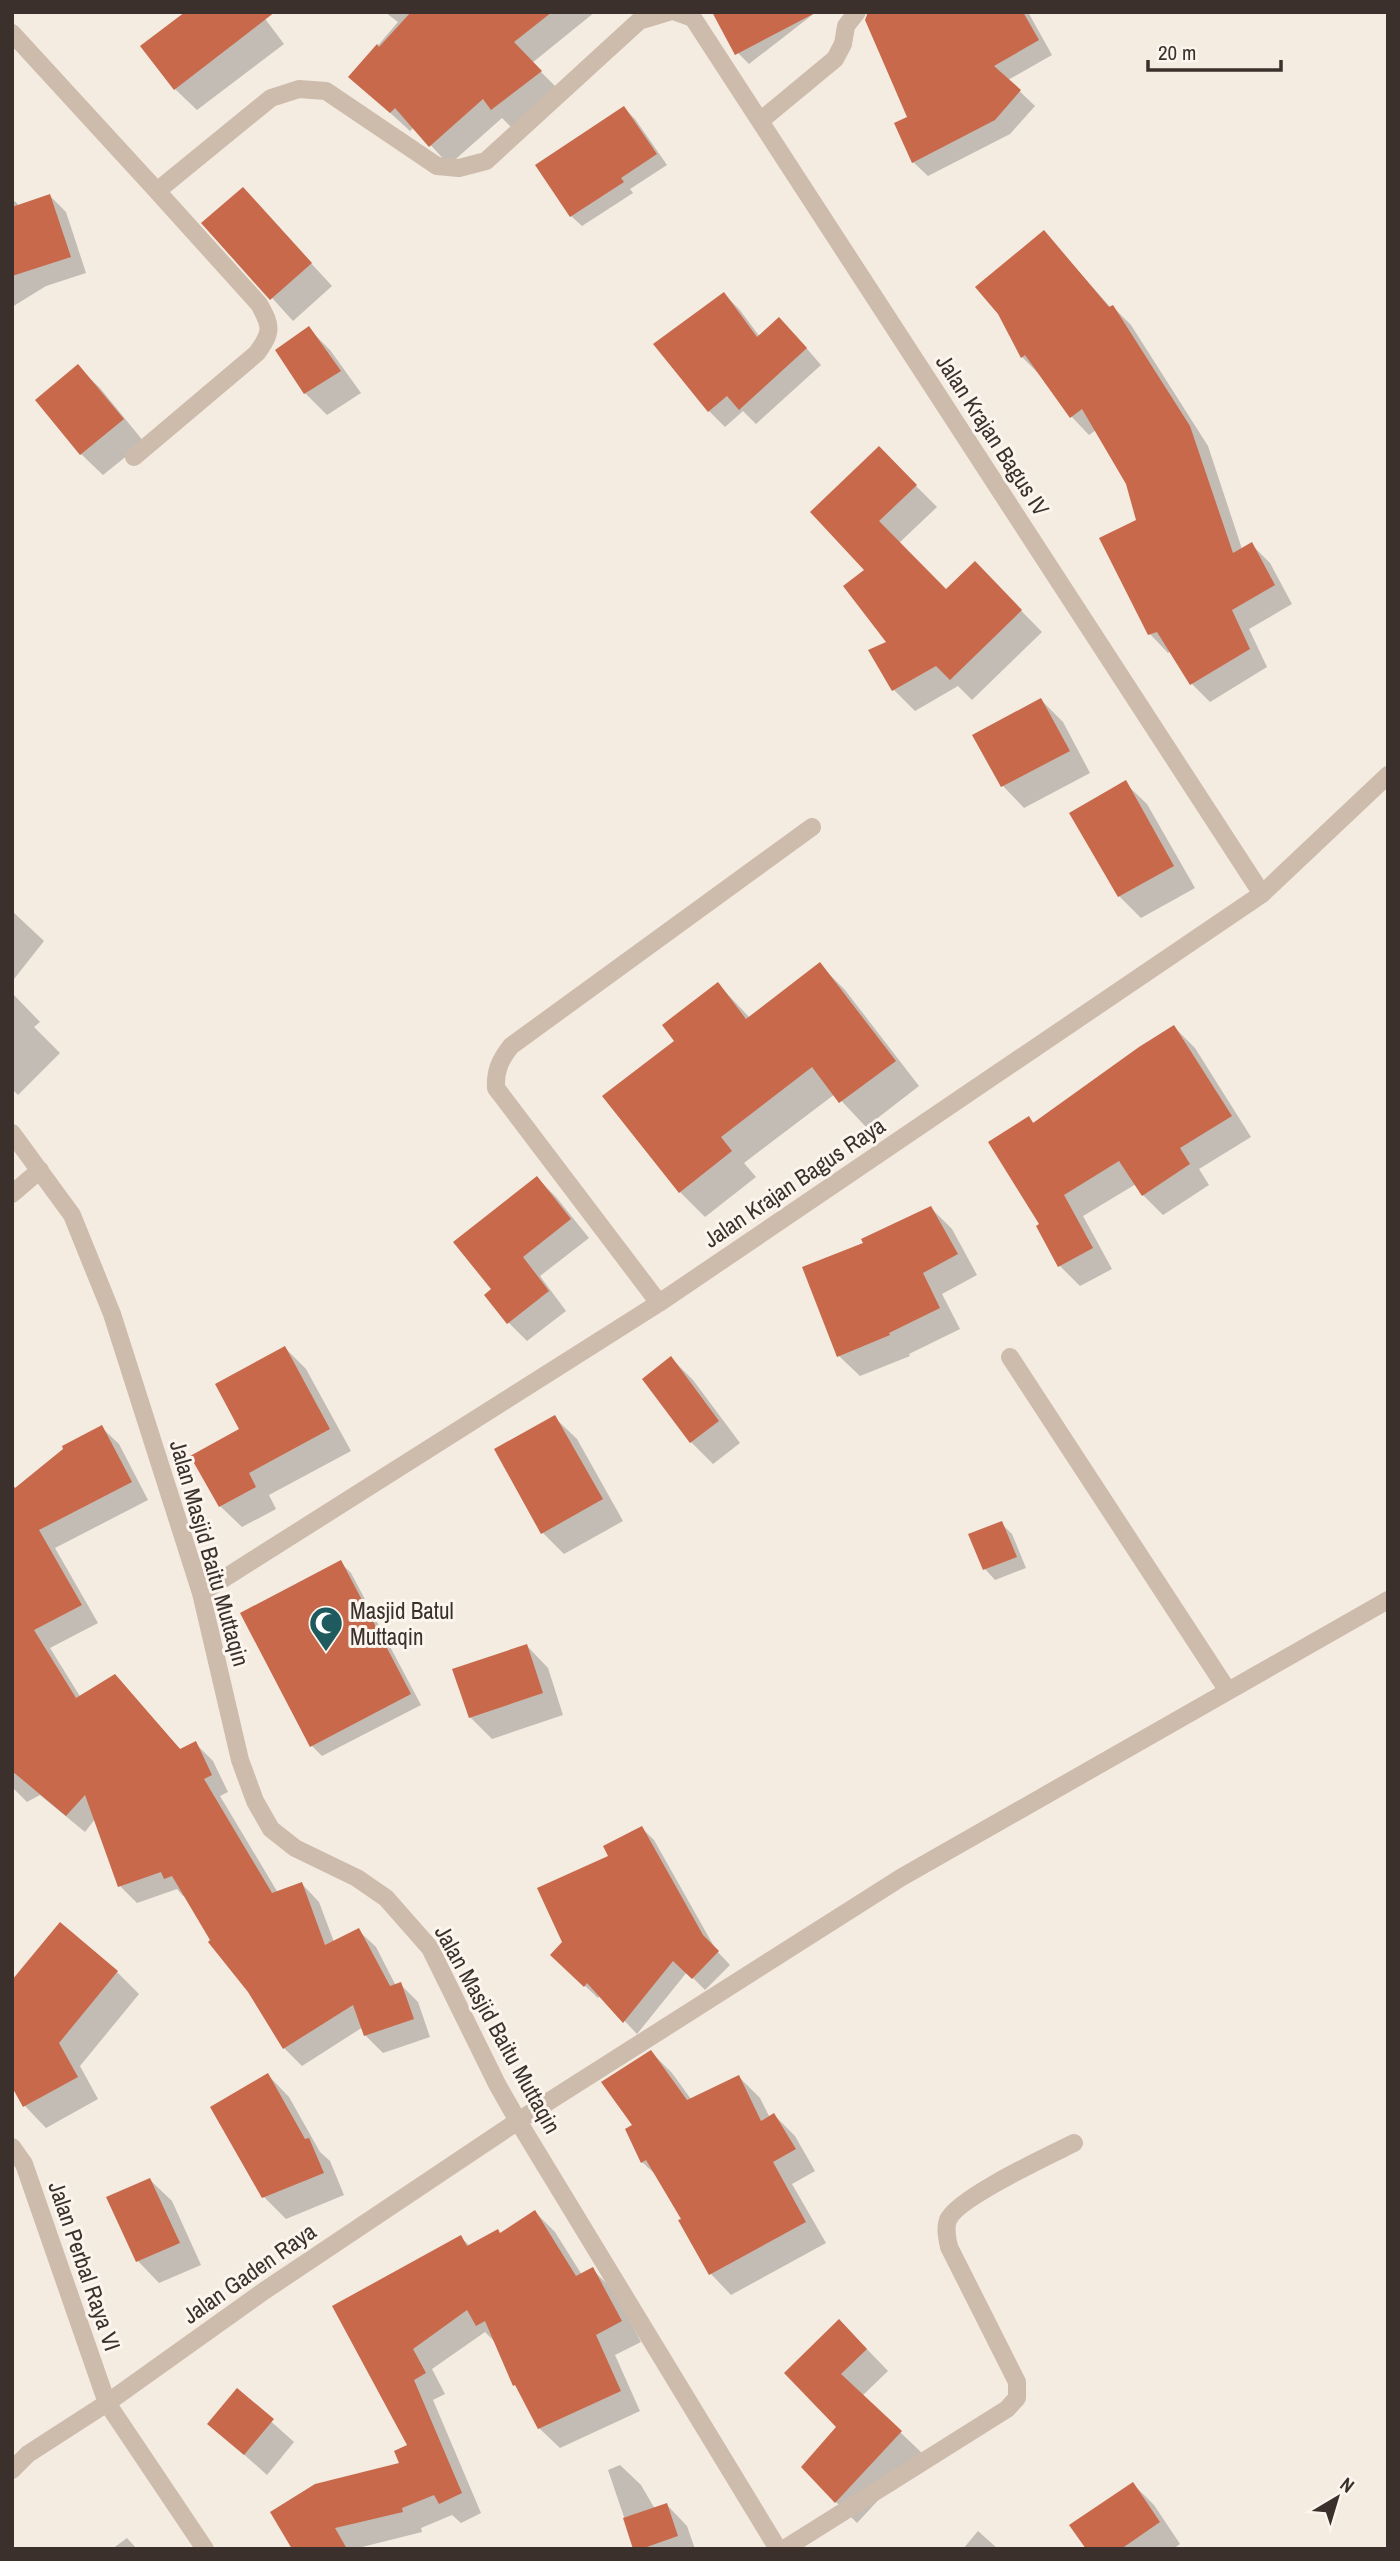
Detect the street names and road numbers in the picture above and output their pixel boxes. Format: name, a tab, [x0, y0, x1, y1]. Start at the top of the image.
street label: Jalan Krajan Bagus IV	[929, 348, 1057, 522]
street label: Jalan Krajan Bagus Raya	[697, 1109, 891, 1254]
street label: Jalan Masjid Baitu Muttaqin	[163, 1436, 257, 1670]
street label: Jalan Masjid Baitu Muttaqin	[428, 1919, 568, 2139]
street label: Jalan Perbal Raya VI	[42, 2177, 128, 2355]
street label: Jalan Gaden Raya	[176, 2215, 322, 2330]

